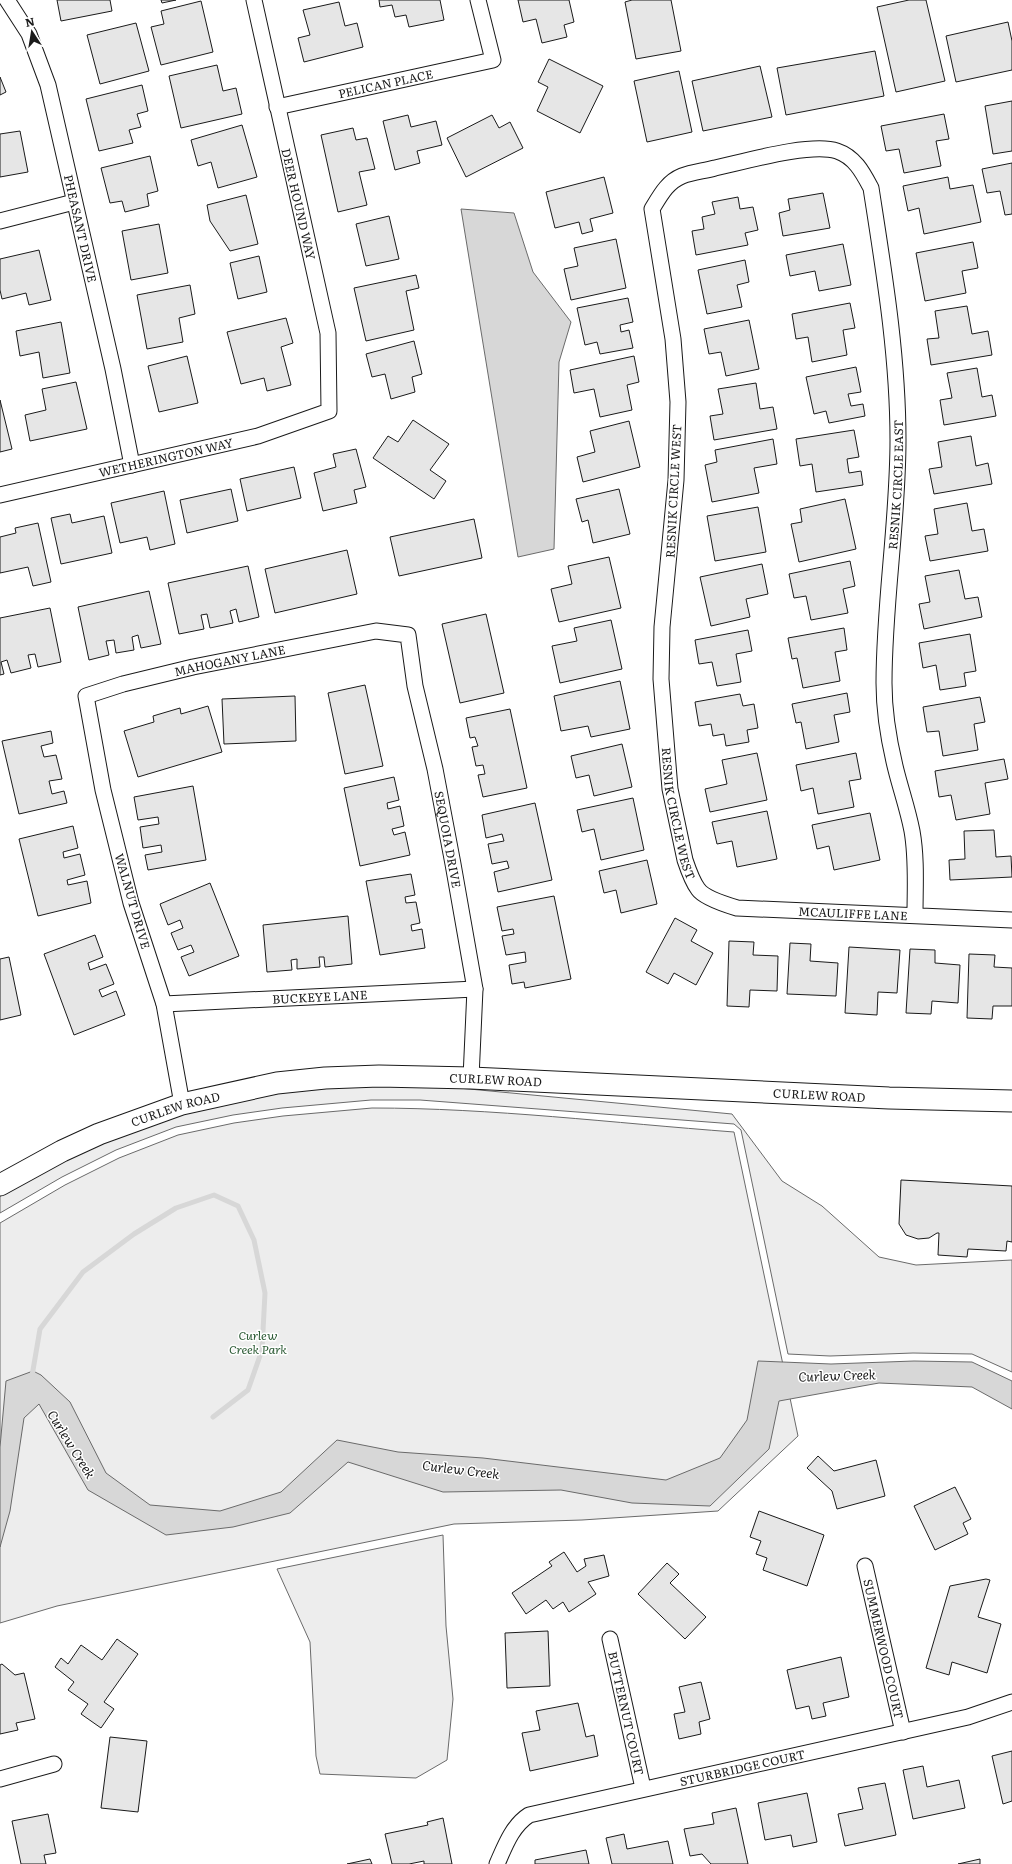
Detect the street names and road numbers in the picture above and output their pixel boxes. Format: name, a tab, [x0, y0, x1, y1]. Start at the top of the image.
street label: PELICAN PLACE	[336, 64, 435, 102]
street label: DEER HOUND WAY	[277, 146, 321, 262]
street label: PHEASANT DRIVE	[60, 173, 102, 284]
street label: RESNIK CIRCLE EAST	[883, 419, 907, 550]
street label: RESNIK CIRCLE WEST	[661, 423, 686, 558]
street label: WETHERINGTON WAY	[97, 433, 235, 481]
street label: MAHOGANY LANE	[172, 640, 287, 680]
street label: RESNIK CIRCLE WEST	[658, 747, 700, 882]
street label: SEQUOIA DRIVE	[430, 789, 466, 890]
street label: WALNUT DRIVE	[111, 851, 155, 951]
street label: MCAULIFFE LANE	[798, 902, 908, 924]
street label: BUCKEYE LANE	[272, 985, 368, 1008]
street label: CURLEW ROAD	[449, 1069, 542, 1090]
street label: CURLEW ROAD	[773, 1083, 866, 1106]
street label: CURLEW ROAD	[128, 1087, 222, 1131]
street label: SUMMERWOOD COURT	[859, 1577, 909, 1721]
street label: BUTTERNUT COURT	[604, 1650, 649, 1777]
street label: STURBRIDGE COURT	[678, 1745, 807, 1790]

